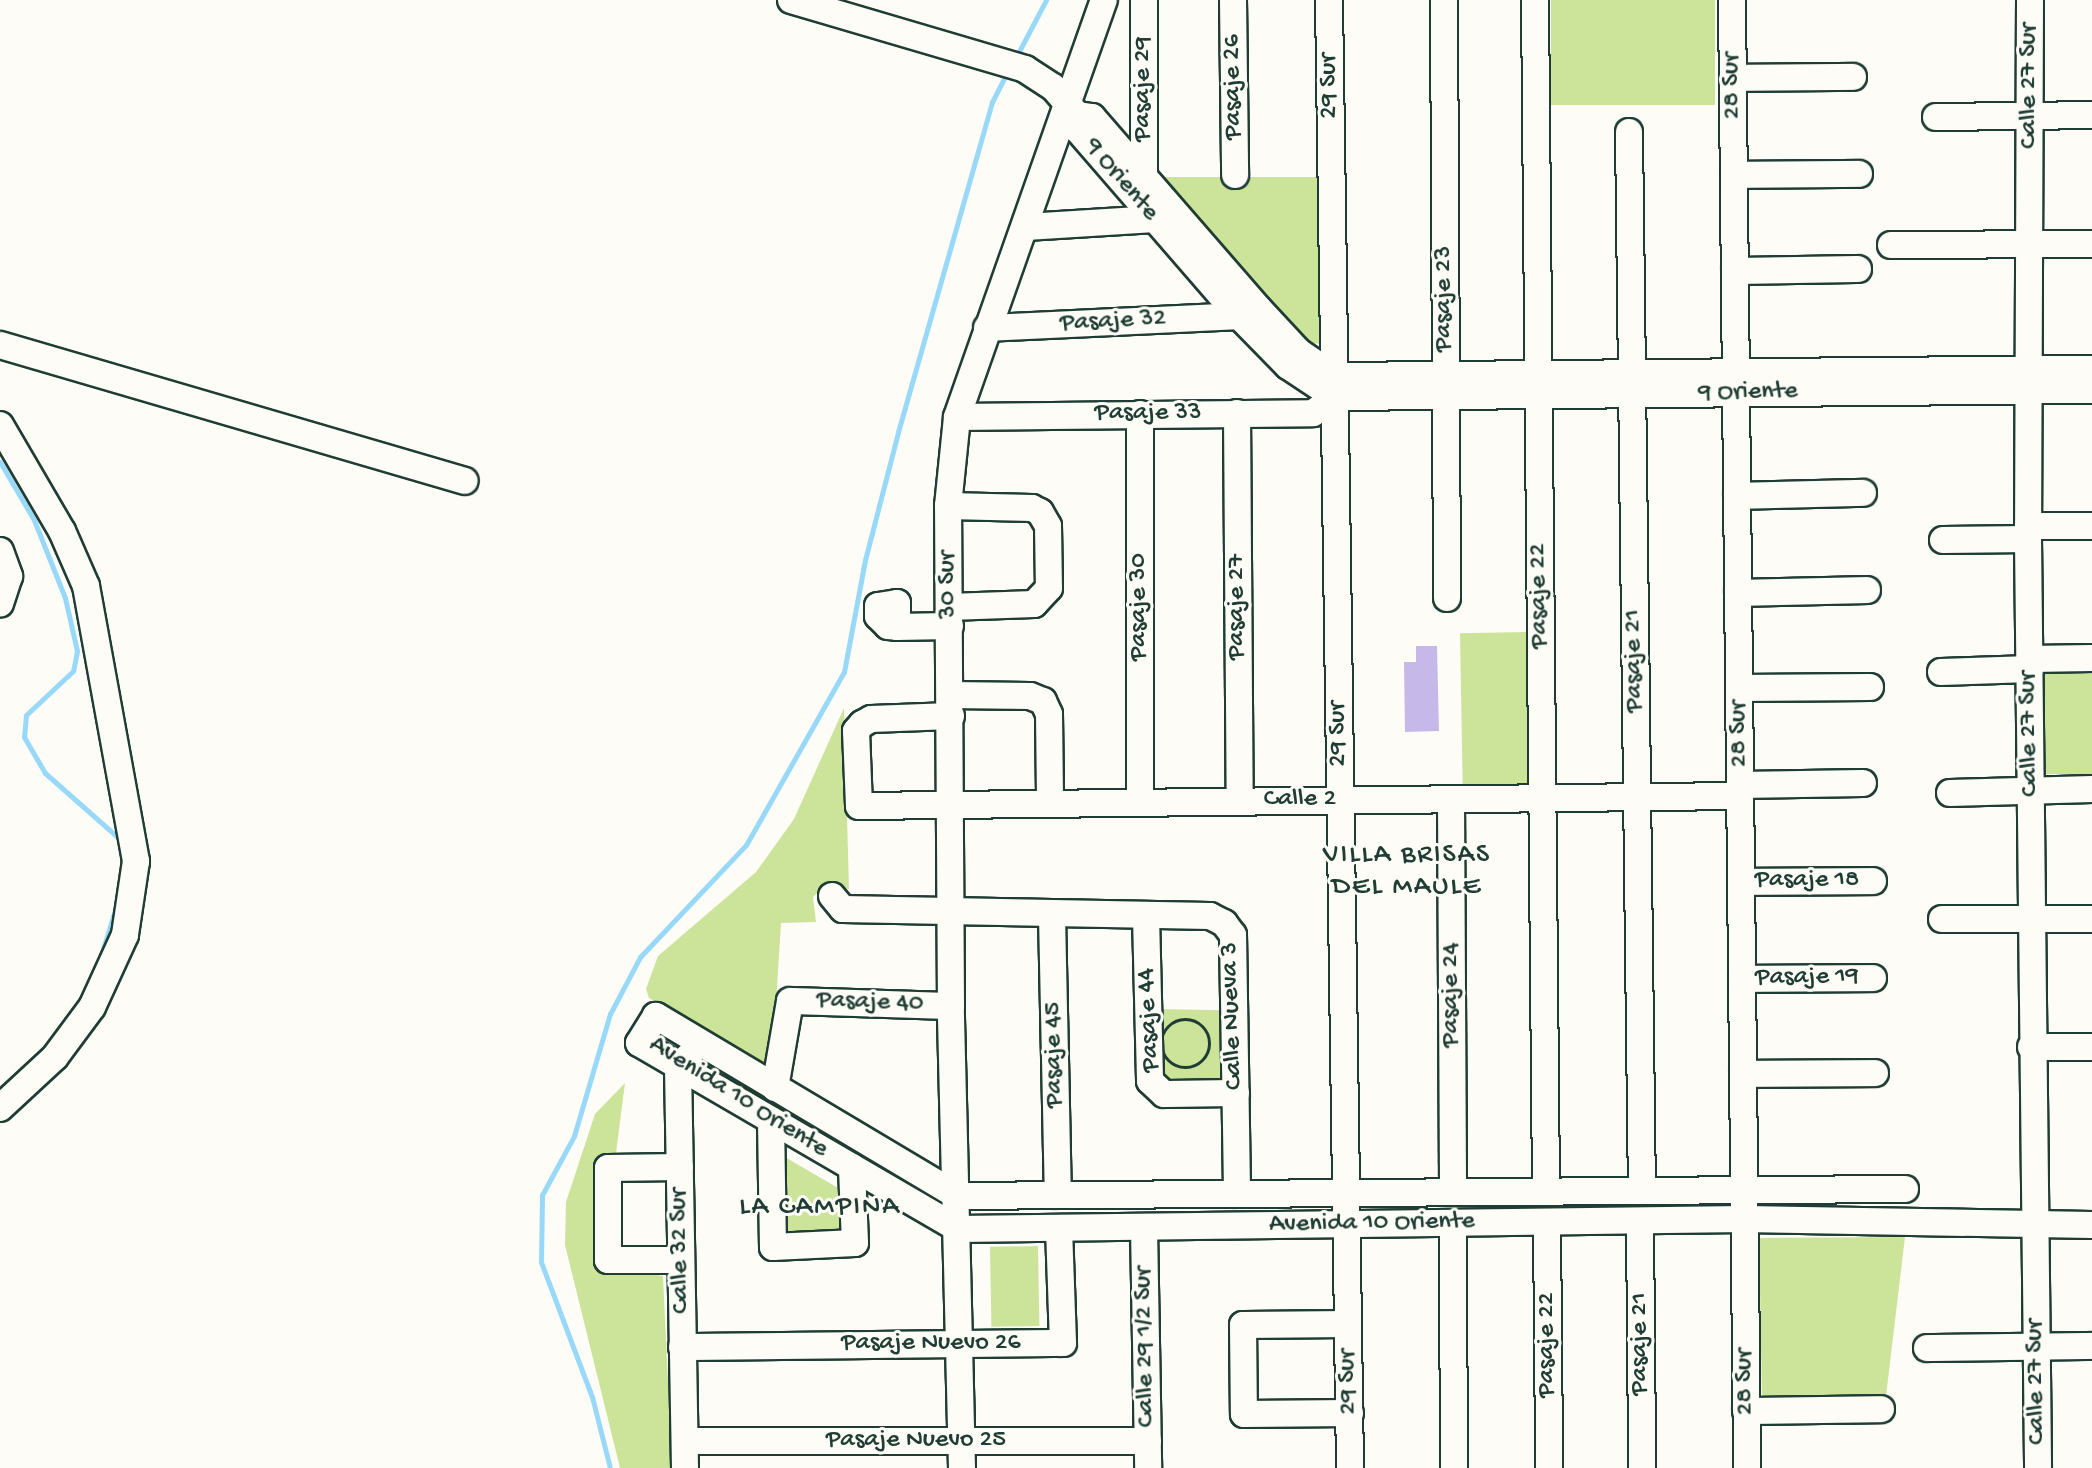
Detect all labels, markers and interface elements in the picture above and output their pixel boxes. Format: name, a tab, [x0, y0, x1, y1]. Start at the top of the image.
street label: Calle 27 Sur	[2014, 23, 2046, 149]
street label: Pasaje 26	[1217, 34, 1251, 140]
street label: Pasaje 29	[1128, 36, 1160, 142]
street label: 28 Sur	[1717, 52, 1749, 120]
street label: 29 Sur	[1314, 53, 1346, 119]
street label: 9 Oriente	[1077, 132, 1165, 228]
street label: Pasaje 23	[1429, 246, 1461, 352]
street label: Pasaje 32	[1059, 304, 1167, 340]
street label: 9 Oriente	[1698, 377, 1798, 409]
street label: Pasaje 33	[1095, 398, 1201, 430]
street label: Pasaje 22	[1523, 543, 1557, 649]
street label: 30 Sur	[933, 551, 965, 619]
street label: Pasaje 30	[1124, 553, 1156, 661]
street label: Pasaje 27	[1222, 554, 1254, 660]
street label: Pasaje 21	[1619, 609, 1651, 713]
street label: Calle 27 Sur	[2013, 671, 2047, 797]
street label: 28 Sur	[1724, 700, 1756, 768]
street label: 29 Sur	[1323, 701, 1355, 767]
street label: Calle 2	[1264, 784, 1336, 816]
district label: VILLA BRISAS DEL MAULE	[1323, 839, 1491, 905]
street label: Pasaje 18	[1755, 865, 1859, 897]
street label: Calle Nueva 3	[1215, 942, 1251, 1090]
street label: Pasaje 24	[1436, 943, 1468, 1047]
street label: Pasaje 19	[1755, 961, 1859, 995]
street label: Pasaje 44	[1132, 967, 1168, 1073]
street label: Pasaje 40	[816, 986, 924, 1020]
street label: Pasaje 45	[1038, 1002, 1072, 1108]
street label: Avenida 10 Oriente	[642, 1030, 834, 1166]
street label: Calle 32 Sur	[664, 1188, 698, 1314]
district label: LA CAMPINA	[739, 1191, 901, 1225]
street label: Avenida 10 Oriente	[1269, 1207, 1475, 1241]
street label: Calle 29 1/2 Sur	[1129, 1266, 1163, 1428]
street label: Pasaje 22	[1532, 1292, 1564, 1398]
street label: Pasaje 21	[1625, 1292, 1657, 1396]
street label: Calle 27 Sur	[2020, 1319, 2054, 1445]
street label: Pasaje Nuevo 26	[841, 1328, 1021, 1360]
street label: 28 Sur	[1730, 1348, 1762, 1416]
street label: 29 Sur	[1333, 1349, 1365, 1415]
street label: Pasaje Nuevo 25	[826, 1425, 1006, 1457]

